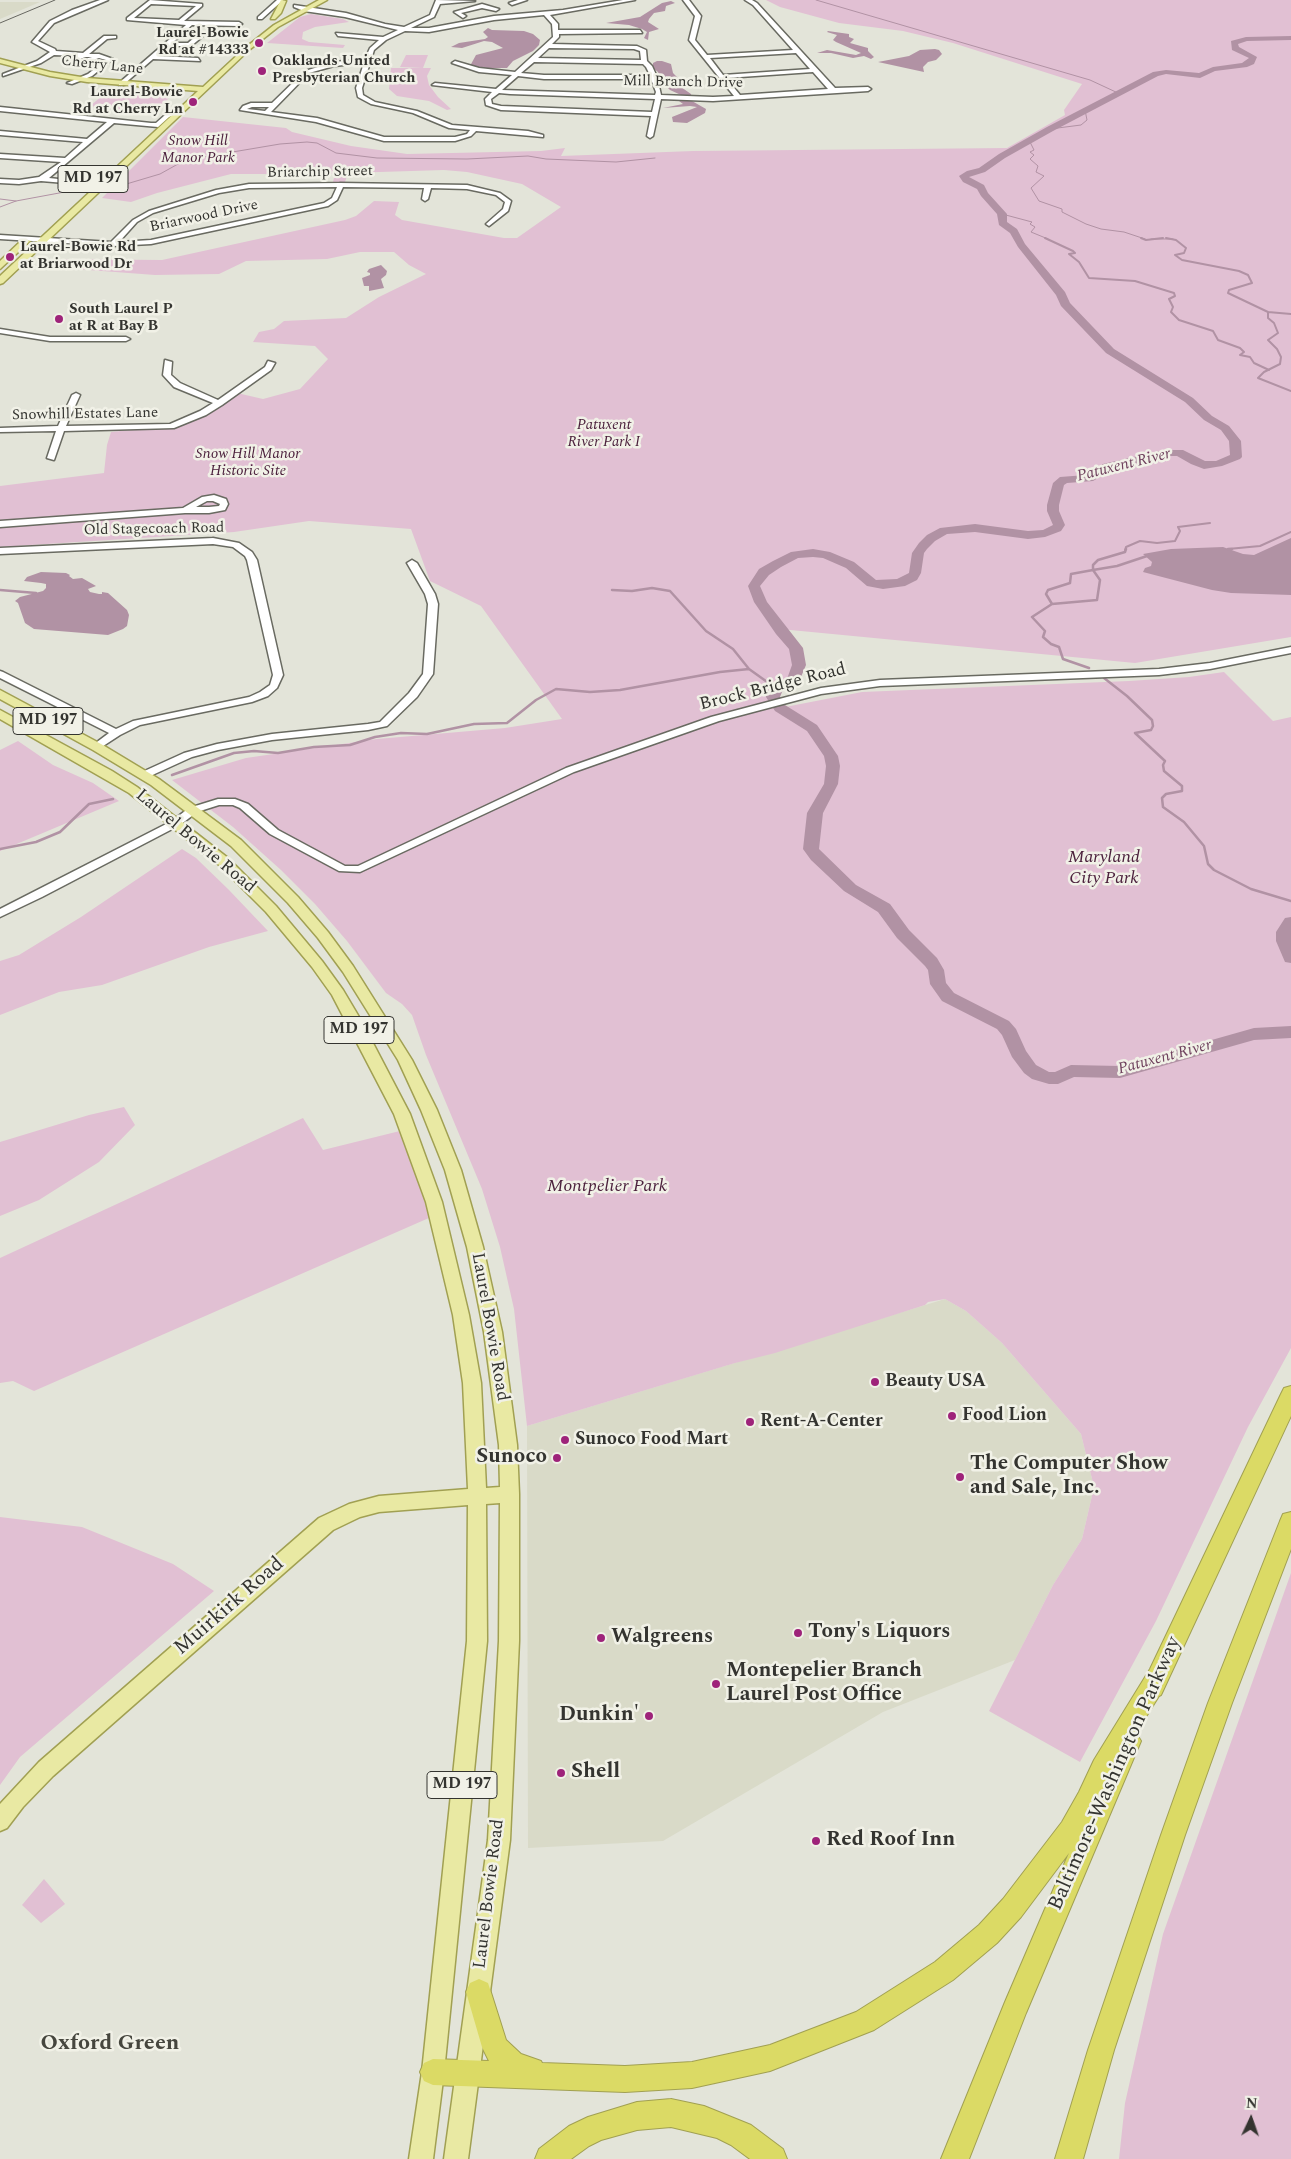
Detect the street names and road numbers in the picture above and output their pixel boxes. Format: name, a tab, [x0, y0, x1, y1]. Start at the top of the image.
street label: Cherry Lane	[60, 53, 144, 79]
street label: Mill Branch Drive	[623, 73, 743, 93]
street label: Briarchip Street	[267, 163, 373, 183]
road number: MD 197	[58, 165, 128, 192]
street label: Briarwood Drive	[148, 197, 260, 237]
street label: Snowhill Estates Lane	[12, 405, 158, 425]
street label: Old Stagecoach Road	[83, 520, 225, 540]
street label: Brock Bridge Road	[698, 659, 848, 717]
road number: MD 197	[13, 708, 83, 734]
street label: Laurel Bowie Road	[130, 785, 260, 899]
road number: MD 197	[324, 1016, 394, 1044]
street label: Laurel Bowie Road	[465, 1251, 513, 1403]
street label: Muirkirk Road	[170, 1552, 290, 1662]
street label: Baltimore-Washington Parkway	[1044, 1633, 1188, 1915]
road number: MD 197	[427, 1772, 497, 1798]
street label: Laurel Bowie Road	[470, 1818, 510, 1970]

